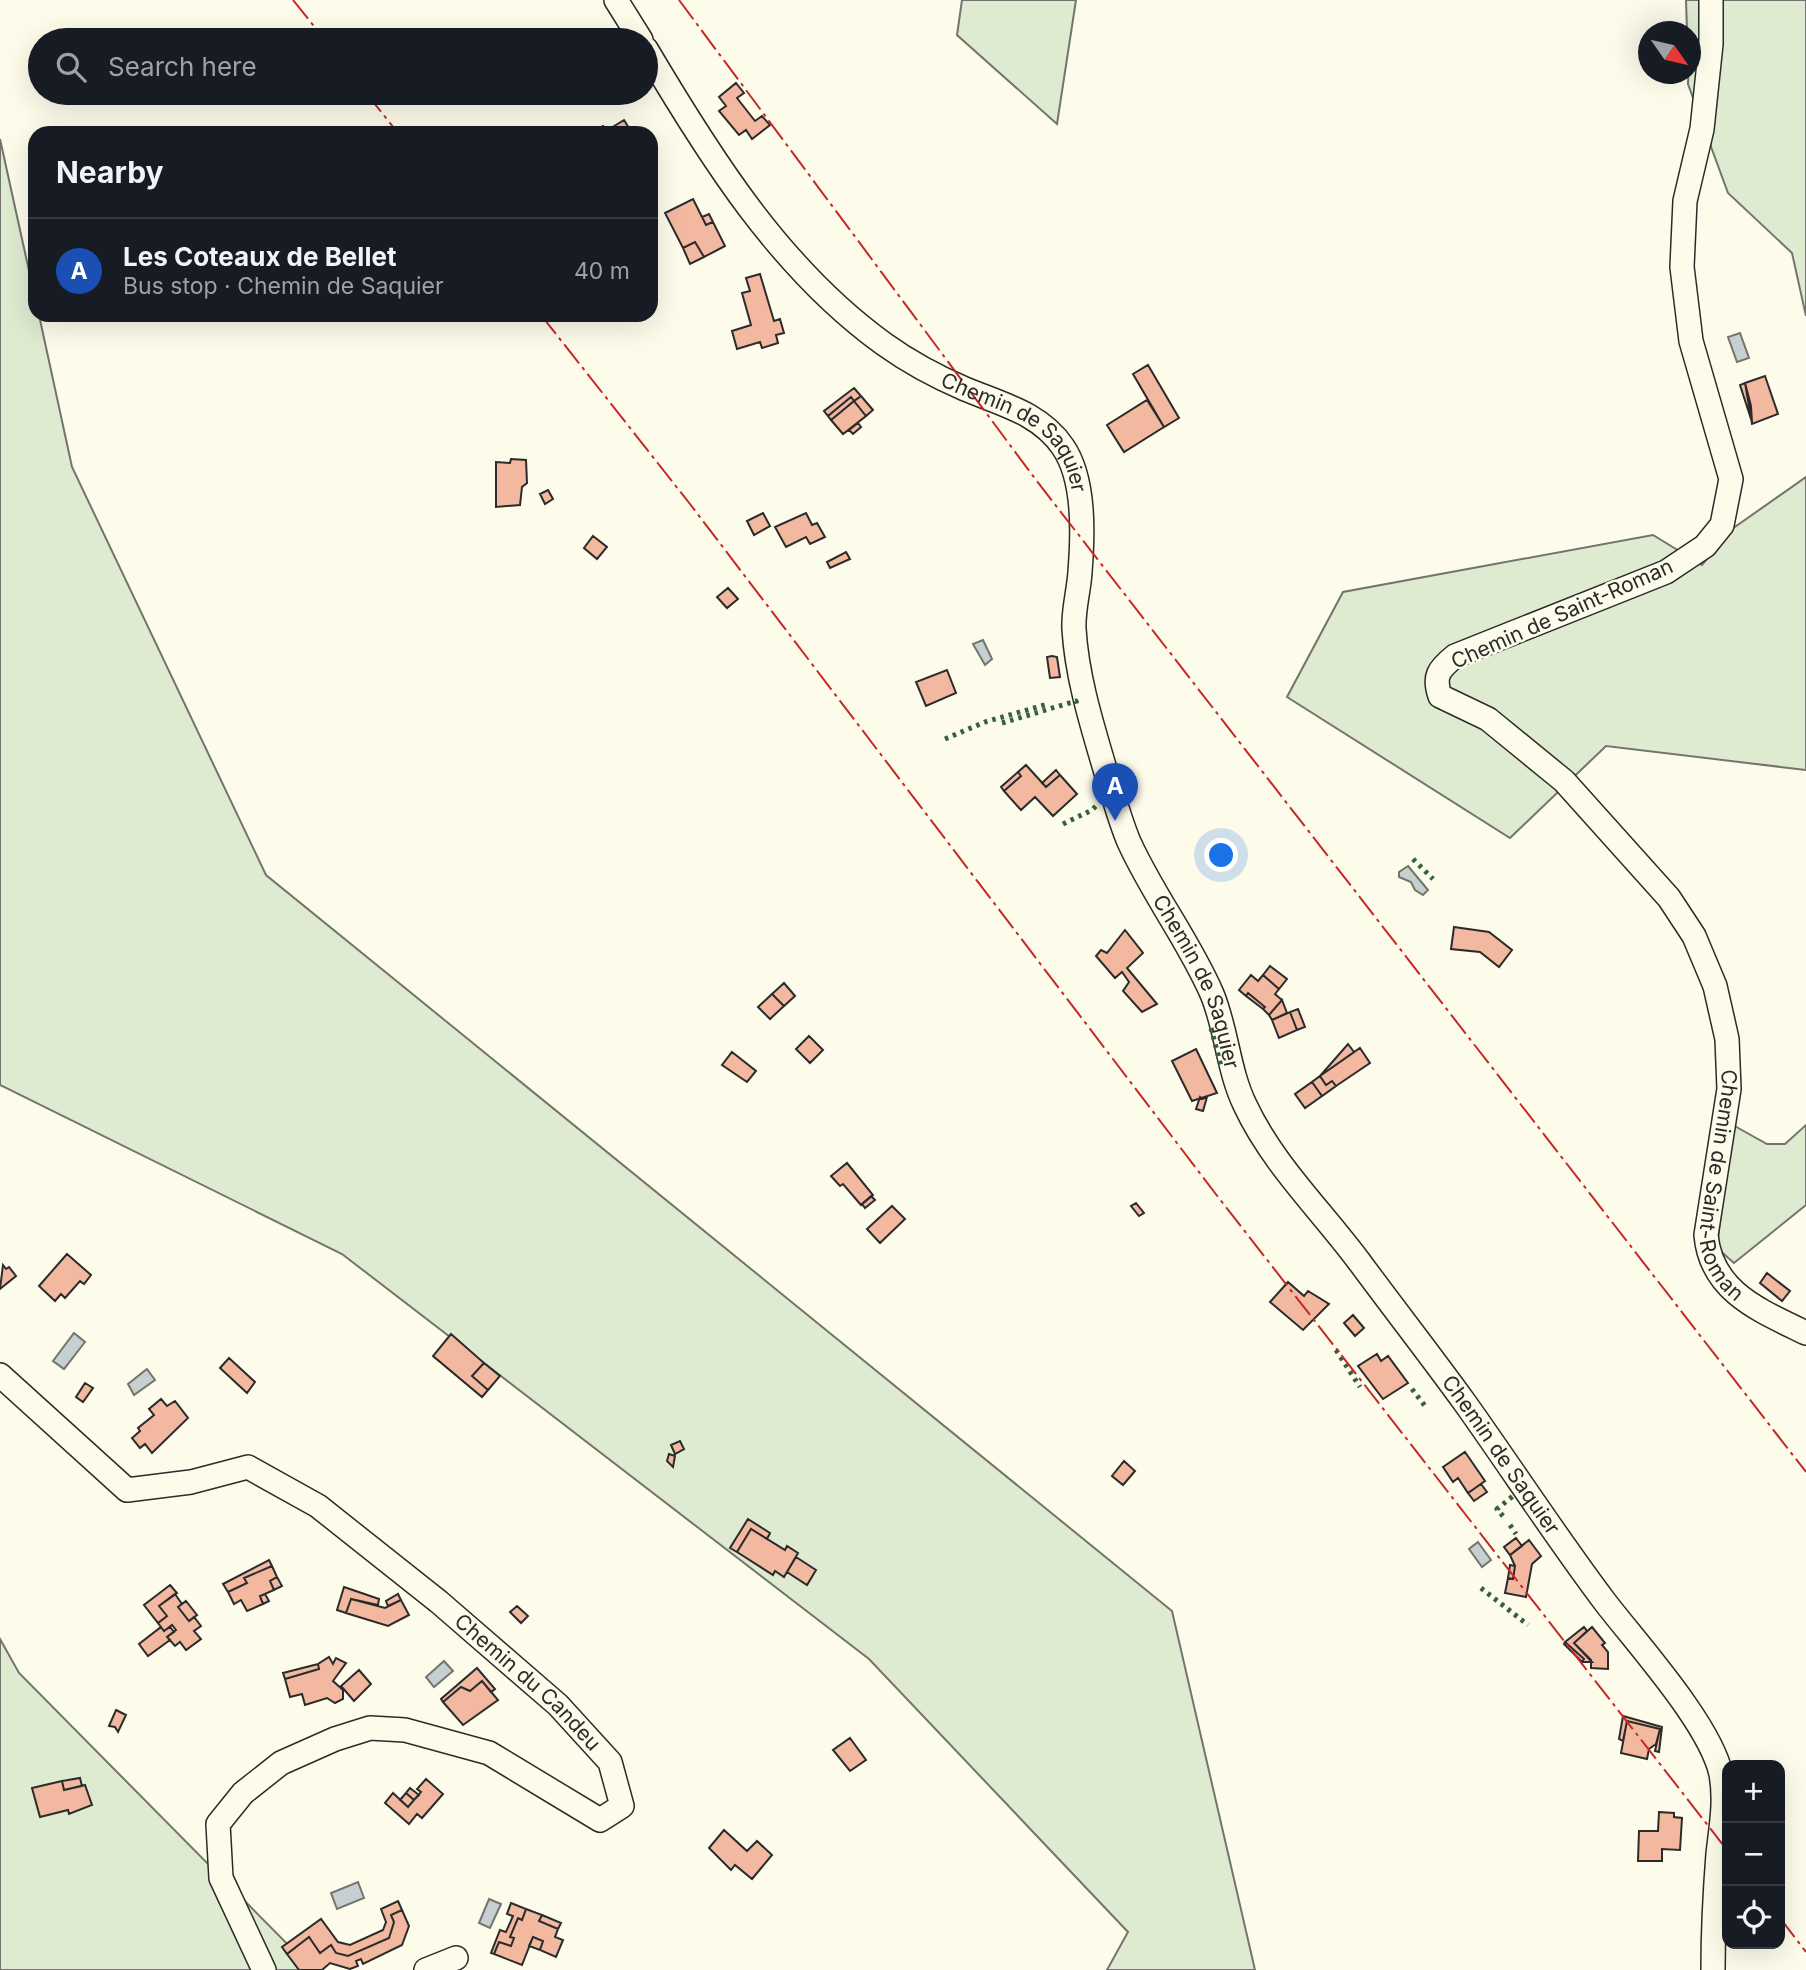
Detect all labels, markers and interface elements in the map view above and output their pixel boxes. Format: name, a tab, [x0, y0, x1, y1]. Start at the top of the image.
north arrow	[1638, 21, 1701, 84]
search box	[28, 28, 658, 105]
icon: search	[52, 48, 90, 86]
text: Search here	[108, 51, 257, 82]
text: Nearby	[56, 154, 164, 190]
text: Les Coteaux de Bellet	[123, 241, 396, 272]
text: A	[70, 257, 88, 285]
text: 40 m	[574, 257, 630, 285]
text: Bus stop · Chemin de Saquier	[123, 272, 444, 300]
street label: Chemin de Saquier	[937, 367, 1092, 494]
street label: Chemin de Saint-Roman	[1447, 553, 1677, 674]
pin: A	[1092, 763, 1138, 821]
your location	[1204, 838, 1238, 872]
street label: Chemin de Saquier	[1148, 890, 1245, 1072]
street label: Chemin de Saint-Roman	[1693, 1069, 1749, 1306]
street label: Chemin de Saquier	[1437, 1370, 1565, 1539]
street label: Chemin du Candeu	[450, 1608, 606, 1755]
map controls	[1722, 1760, 1785, 1949]
button: +	[1722, 1760, 1785, 1823]
button: −	[1722, 1823, 1785, 1886]
button: locate	[1722, 1886, 1785, 1949]

